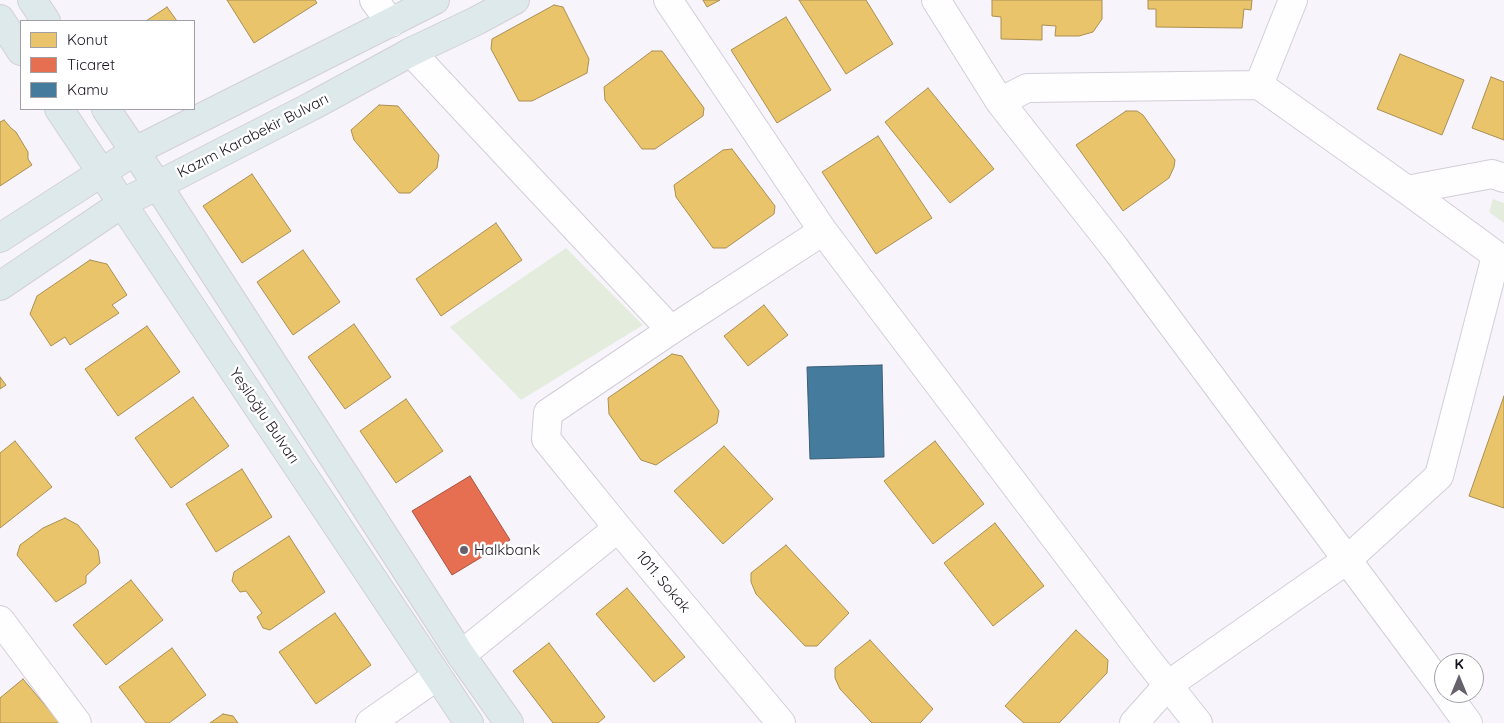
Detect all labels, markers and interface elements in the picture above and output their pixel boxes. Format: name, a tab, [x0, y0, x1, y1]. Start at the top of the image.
legend	[20, 20, 195, 110]
text: Konut	[67, 30, 108, 49]
text: Ticaret	[67, 55, 115, 74]
text: Kamu	[67, 80, 108, 99]
street label: Kazım Karabekir Bulvarı	[174, 90, 332, 182]
street label: Yeşiloğlu Bulvarı	[225, 365, 303, 467]
place label: Halkbank	[474, 541, 540, 559]
marker: Halkbank	[458, 544, 470, 556]
street label: 1011. Sokak	[632, 548, 694, 616]
north arrow	[1434, 653, 1484, 703]
text: K	[1454, 655, 1464, 673]

